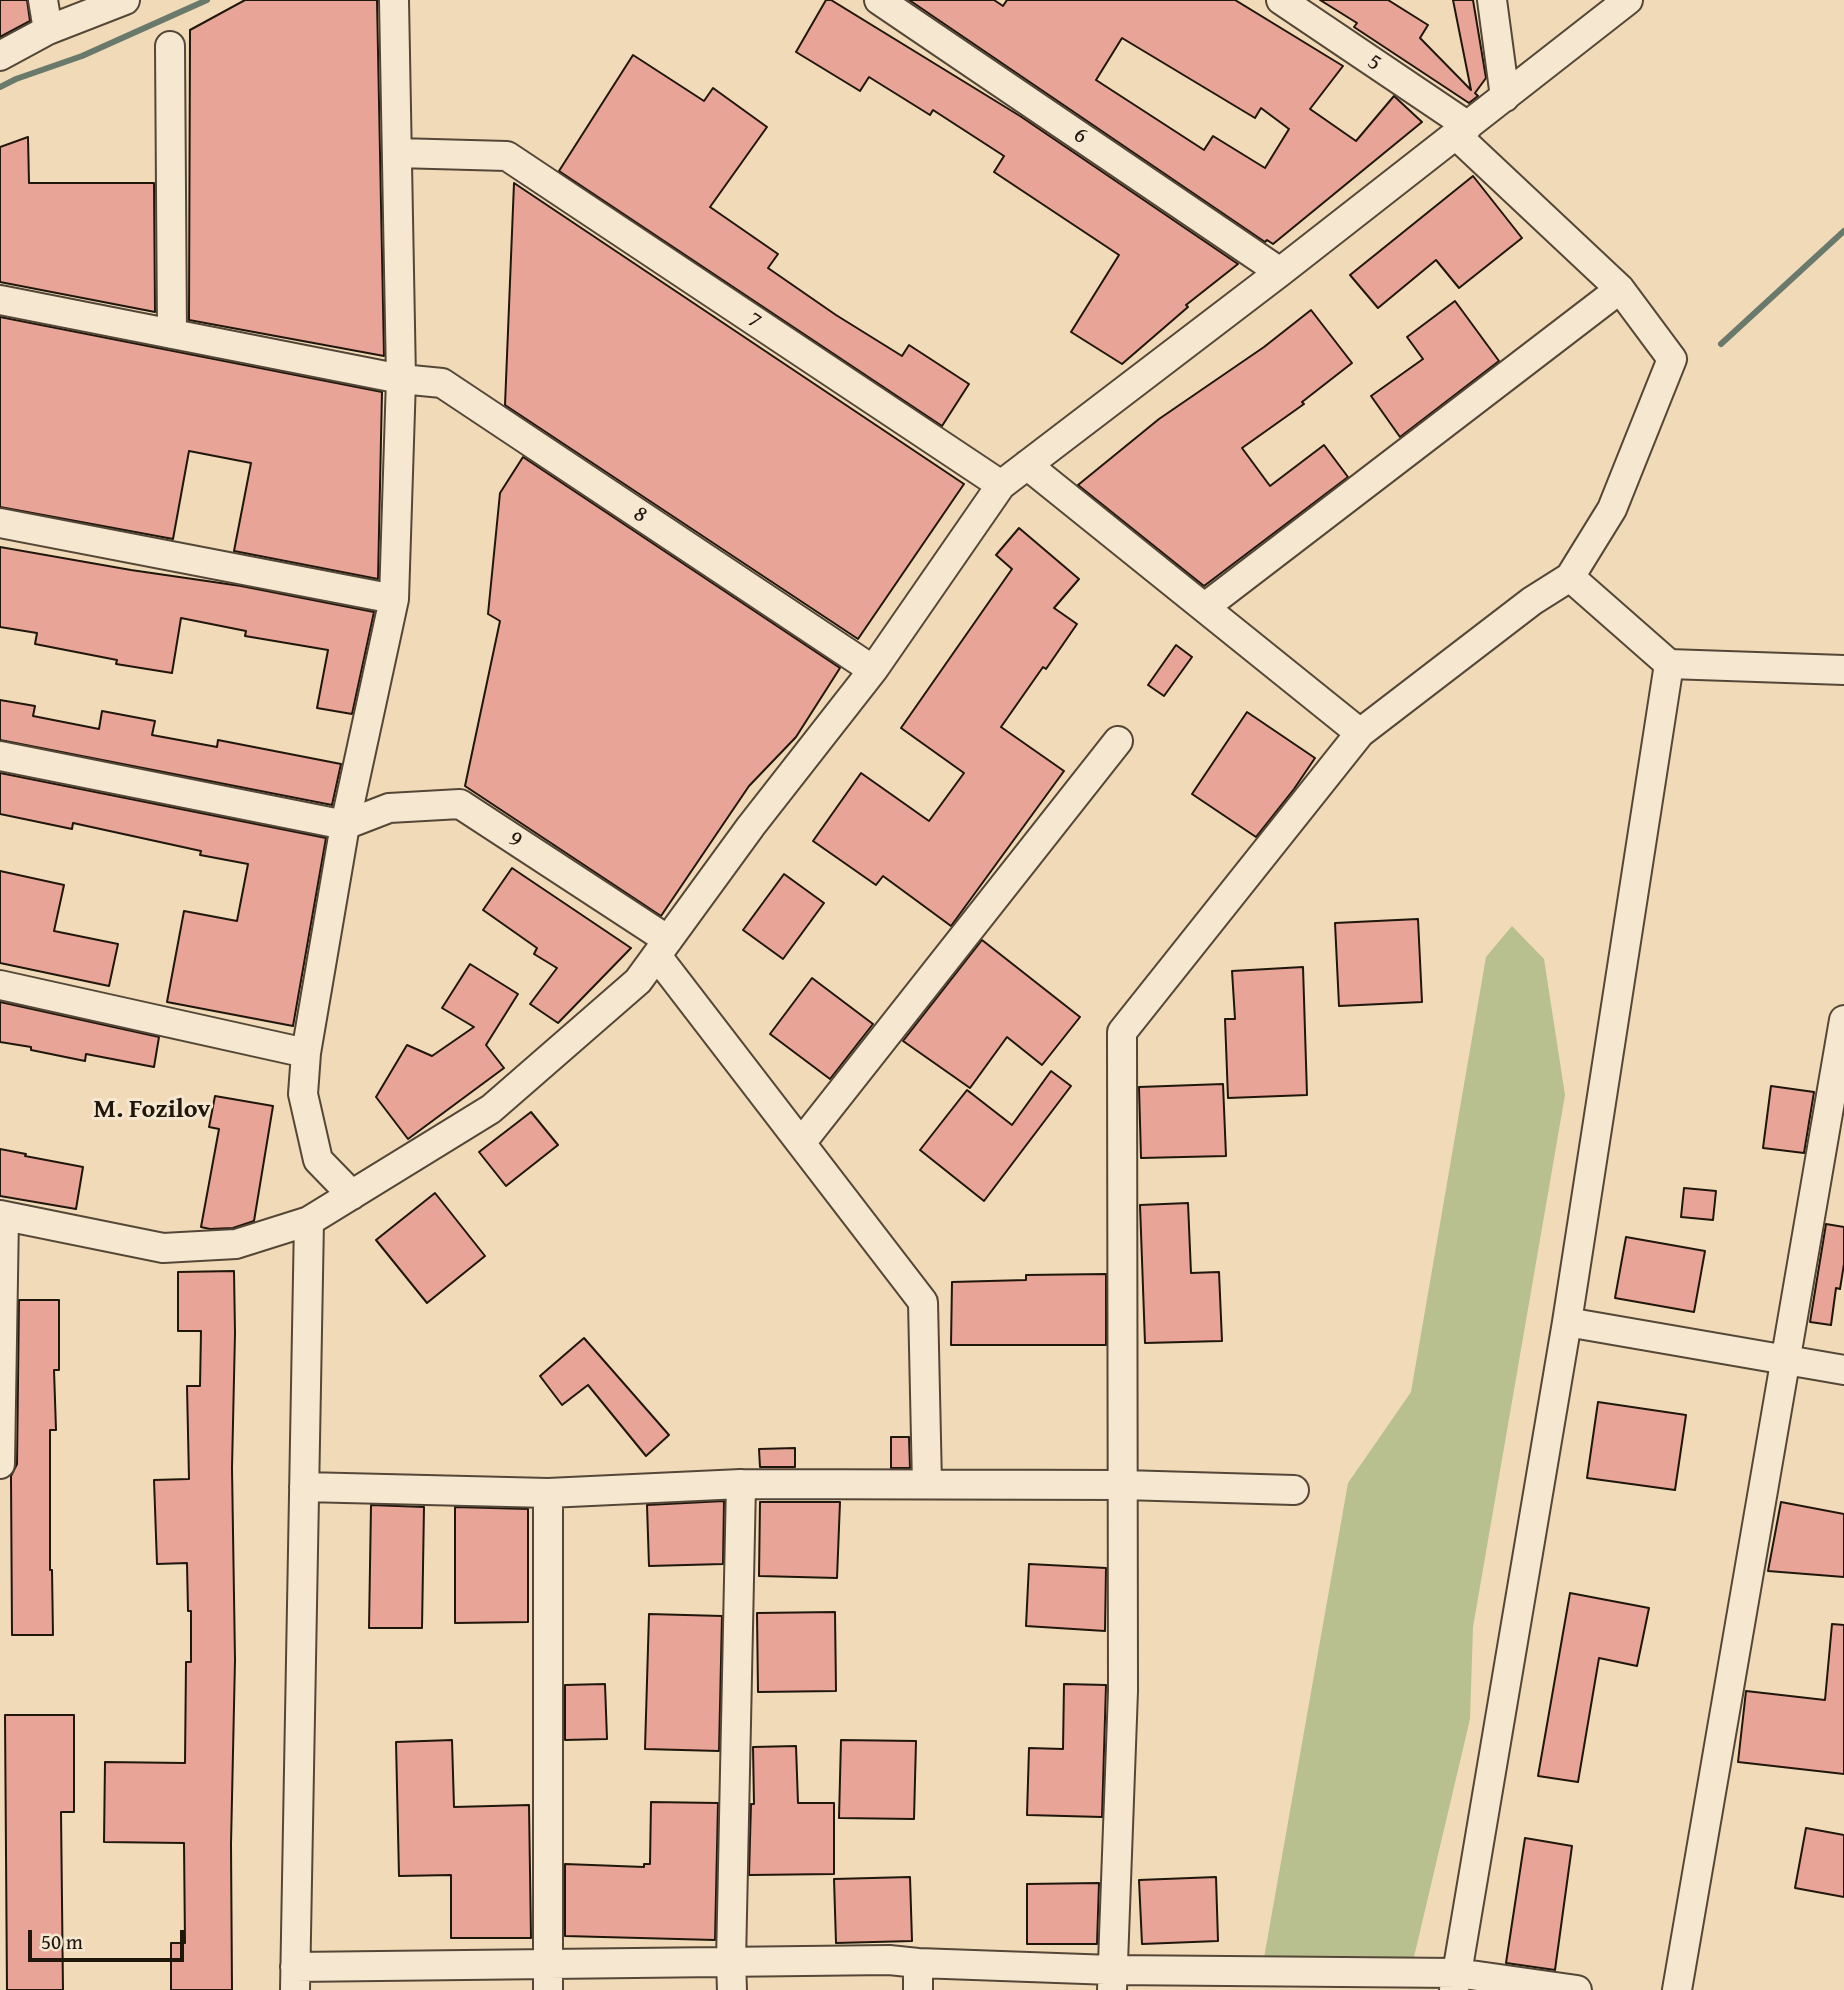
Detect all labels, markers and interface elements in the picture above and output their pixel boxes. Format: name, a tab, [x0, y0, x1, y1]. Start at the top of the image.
street label: 5	[1362, 48, 1386, 78]
street label: 6	[1068, 121, 1092, 151]
street label: 7	[742, 306, 766, 336]
street label: 8	[628, 500, 652, 530]
street label: 9	[503, 825, 527, 855]
district label: M. Fozilov	[94, 1094, 210, 1126]
scale bar	[32, 1916, 187, 1960]
text: 50 m	[41, 1926, 83, 1957]

